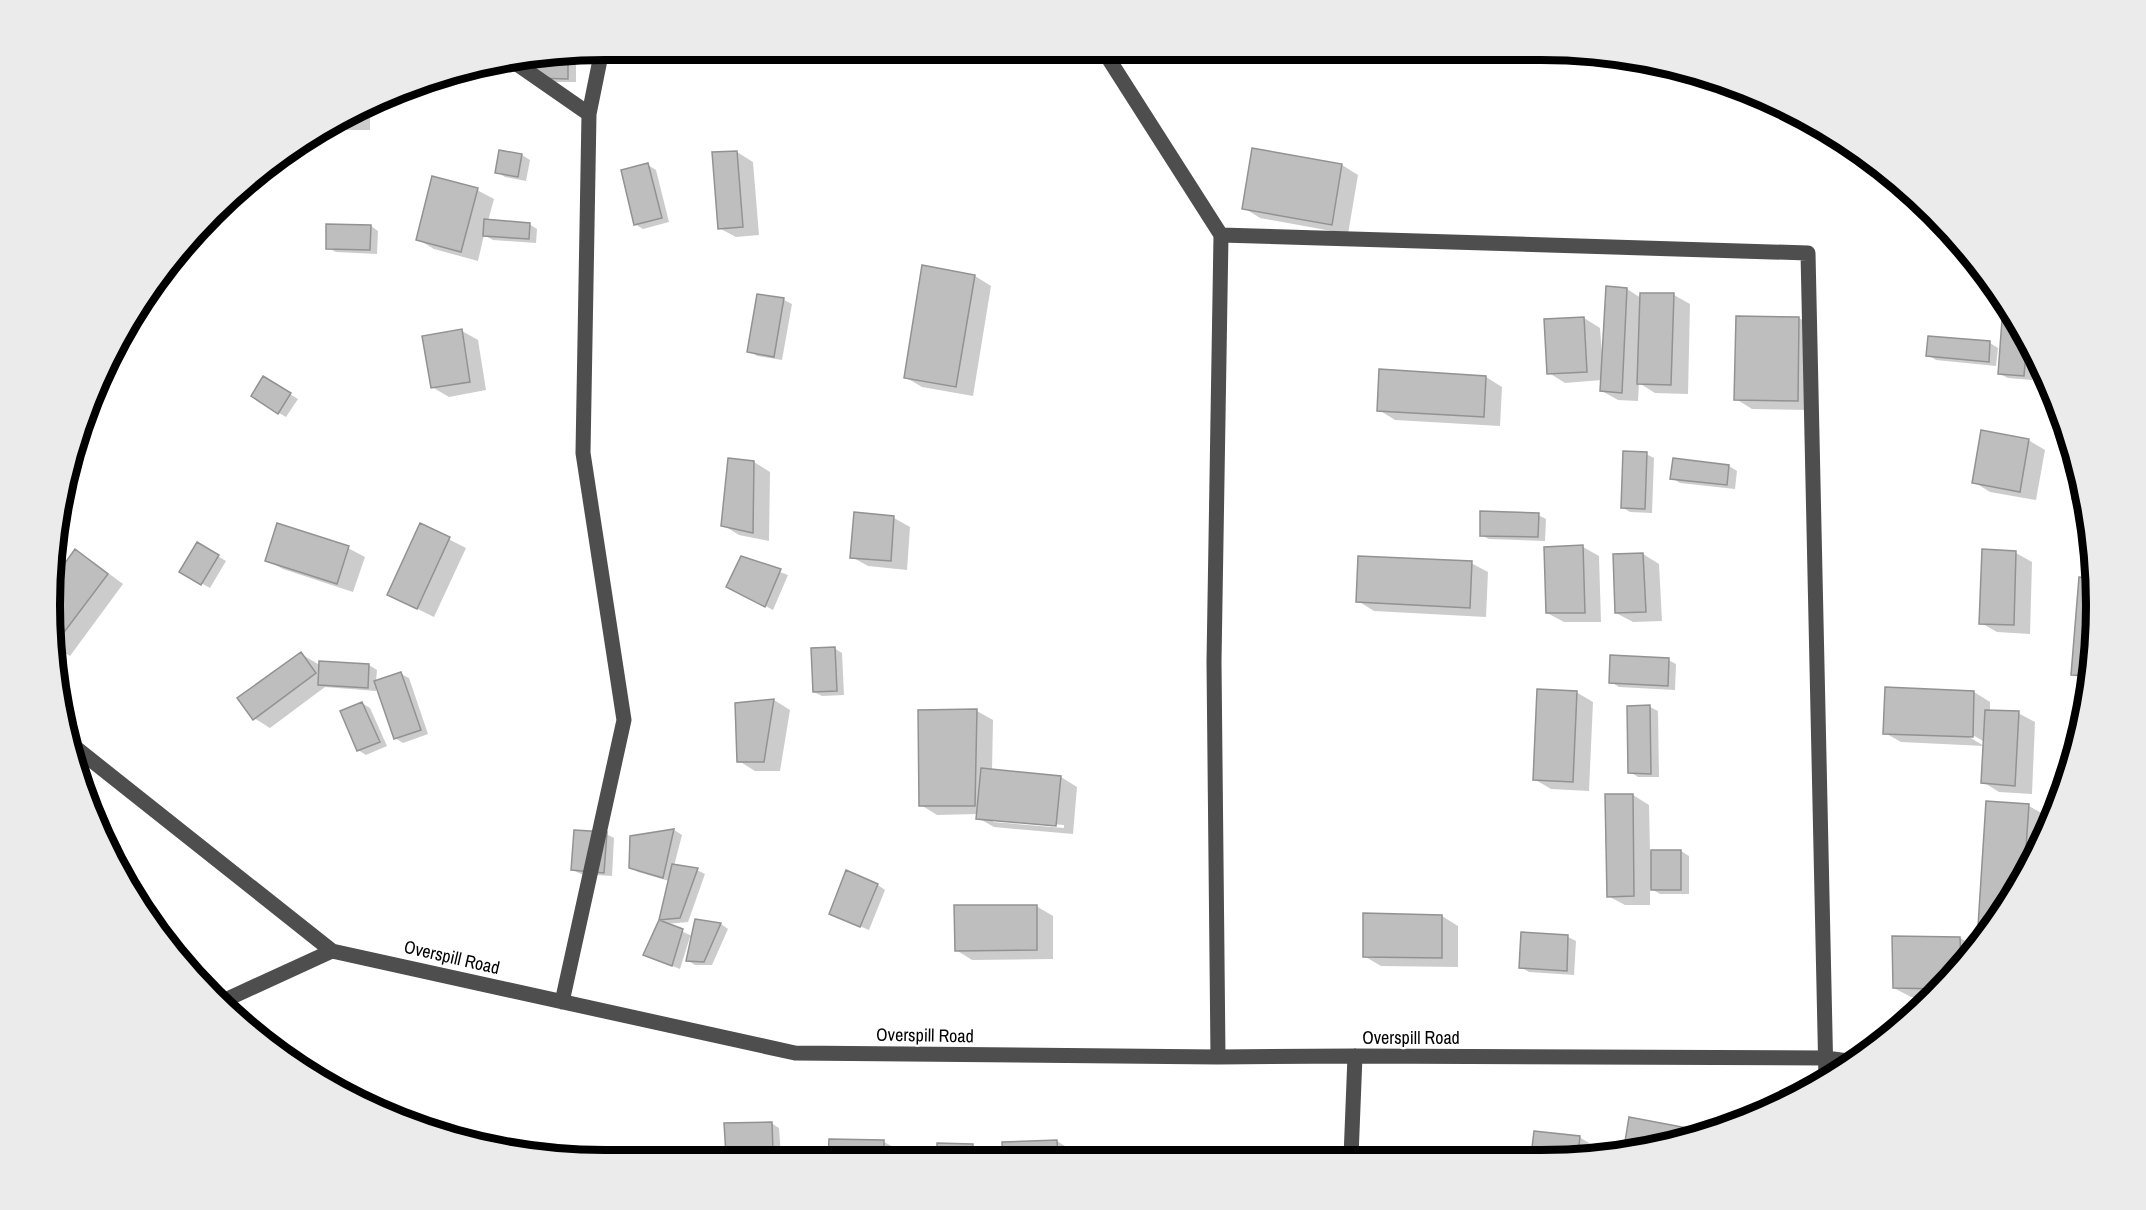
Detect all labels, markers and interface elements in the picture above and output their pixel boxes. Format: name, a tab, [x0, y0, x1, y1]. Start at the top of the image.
street label: Overspill Road	[402, 934, 502, 980]
street label: Overspill Road	[876, 1022, 974, 1048]
street label: Overspill Road	[1362, 1025, 1460, 1050]

